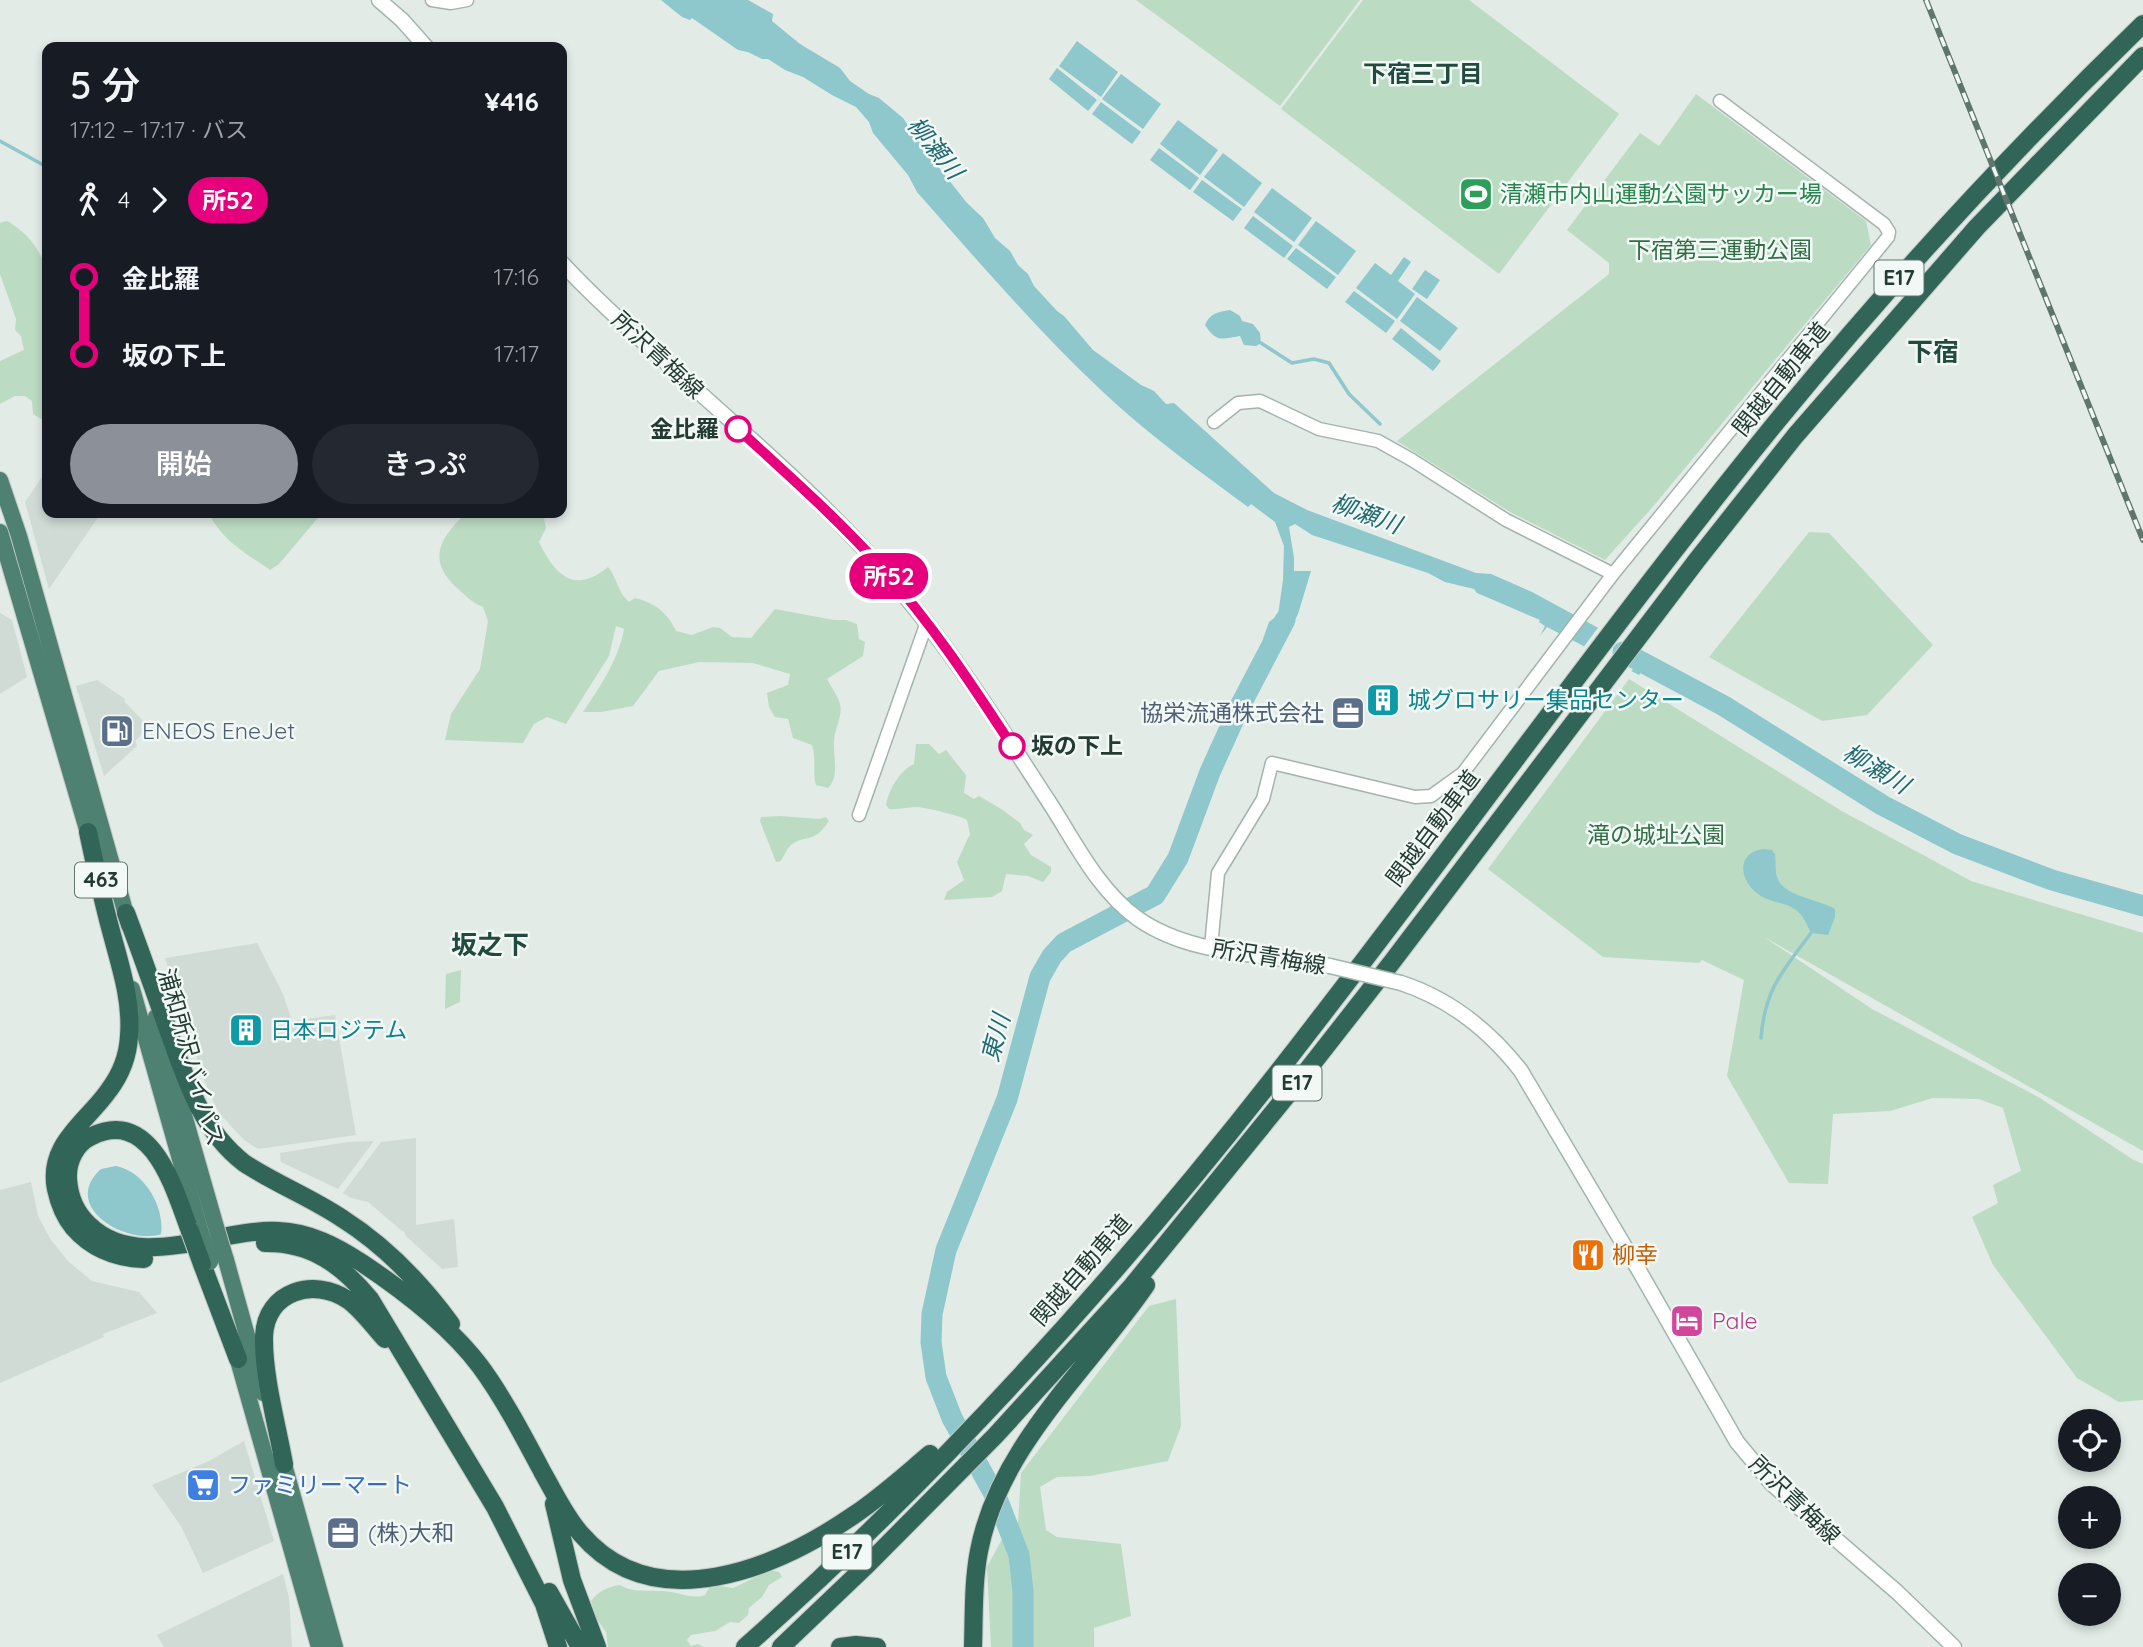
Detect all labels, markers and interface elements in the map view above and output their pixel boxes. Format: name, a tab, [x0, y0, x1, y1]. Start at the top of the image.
district label: 下宿三丁目	[1363, 58, 1483, 88]
text: 5 分	[70, 61, 140, 109]
text: ¥416	[485, 85, 539, 118]
water label: 柳瀬川	[901, 110, 972, 187]
text: 17:12 – 17:17 · バス	[70, 115, 248, 144]
sports icon: 清瀬市内山運動公園サッカー場	[1457, 175, 1495, 213]
place label: 清瀬市内山運動公園サッカー場	[1500, 179, 1822, 208]
icon: walk	[70, 181, 108, 219]
icon: forward	[140, 181, 178, 219]
text: 4	[118, 185, 130, 214]
text: 所52	[202, 185, 254, 215]
park label: 下宿第三運動公園	[1628, 235, 1812, 264]
road number: E17	[1874, 260, 1924, 296]
text: 金比羅	[122, 262, 200, 295]
text: 17:16	[494, 262, 539, 291]
street label: 所沢青梅線	[606, 305, 710, 404]
street label: 関越自動車道	[1726, 316, 1835, 441]
district label: 下宿	[1907, 335, 1959, 368]
text: 坂の下上	[122, 339, 226, 372]
text: 17:17	[494, 339, 539, 368]
place label: 金比羅	[650, 414, 719, 443]
marker: 金比羅	[725, 416, 751, 442]
button: 開始	[70, 424, 298, 504]
button: きっぷ	[312, 424, 539, 504]
water label: 柳瀬川	[1327, 487, 1408, 540]
line badge: 所52	[849, 553, 929, 599]
text: 所52	[863, 561, 915, 591]
building icon: 城グロサリー集品センター	[1364, 681, 1402, 719]
place label: 城グロサリー集品センター	[1408, 685, 1684, 714]
office icon: 協栄流通株式会社	[1329, 694, 1367, 732]
place label: 協栄流通株式会社	[1140, 698, 1324, 727]
fuel station icon: ENEOS EneJet	[98, 712, 136, 750]
place label: ENEOS EneJet	[142, 716, 295, 745]
place label: 坂の下上	[1031, 731, 1123, 760]
marker: 坂の下上	[999, 733, 1025, 759]
water label: 柳瀬川	[1838, 737, 1918, 801]
street label: 関越自動車道	[1379, 764, 1486, 892]
park label: 滝の城址公園	[1587, 820, 1725, 849]
road number: 463	[75, 862, 127, 898]
district label: 坂之下	[451, 928, 529, 961]
street label: 所沢青梅線	[1210, 933, 1328, 980]
street label: 浦和所沢バイパス	[152, 965, 231, 1149]
water label: 東川	[974, 1008, 1017, 1065]
building icon: 日本ロジテム	[227, 1011, 265, 1049]
place label: 日本ロジテム	[270, 1015, 407, 1044]
road number: E17	[1272, 1066, 1322, 1100]
street label: 関越自動車道	[1024, 1208, 1137, 1331]
restaurant icon: 柳幸	[1569, 1236, 1607, 1274]
place label: 柳幸	[1612, 1240, 1658, 1269]
hotel icon: Pale	[1668, 1302, 1706, 1340]
place label: Pale	[1712, 1306, 1758, 1335]
map controls	[2058, 1409, 2121, 1626]
button: locate	[2058, 1409, 2121, 1472]
street label: 所沢青梅線	[1744, 1449, 1847, 1550]
supermarket icon: ファミリーマート	[184, 1466, 222, 1504]
place label: ファミリーマート	[228, 1470, 412, 1499]
button: +	[2058, 1486, 2121, 1549]
office icon: (株)大和	[324, 1514, 362, 1552]
place label: (株)大和	[368, 1518, 454, 1547]
road number: E17	[822, 1534, 872, 1570]
button: −	[2058, 1563, 2121, 1626]

